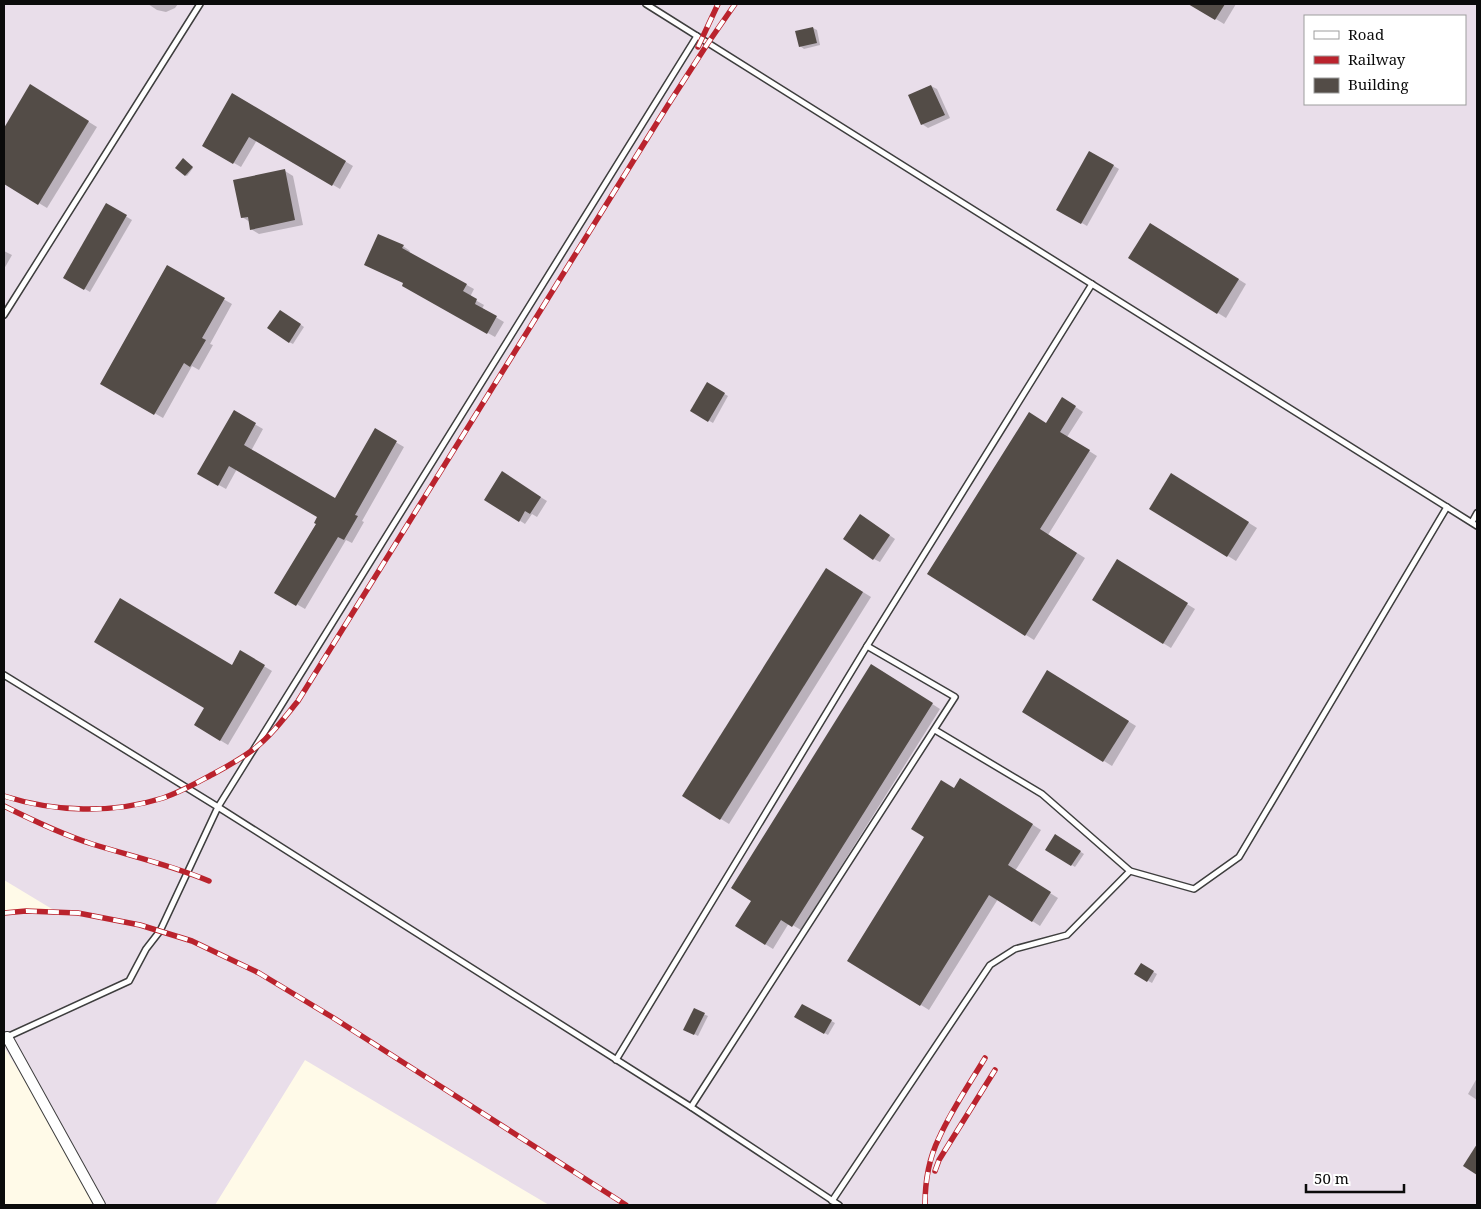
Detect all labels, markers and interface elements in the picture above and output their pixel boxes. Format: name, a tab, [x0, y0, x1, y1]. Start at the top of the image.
legend	[1304, 15, 1466, 105]
text: Road	[1348, 24, 1384, 44]
text: Railway	[1348, 49, 1406, 69]
text: Building	[1348, 74, 1409, 94]
scale bar	[1306, 1162, 1404, 1194]
text: 50 m	[1314, 1168, 1349, 1188]

